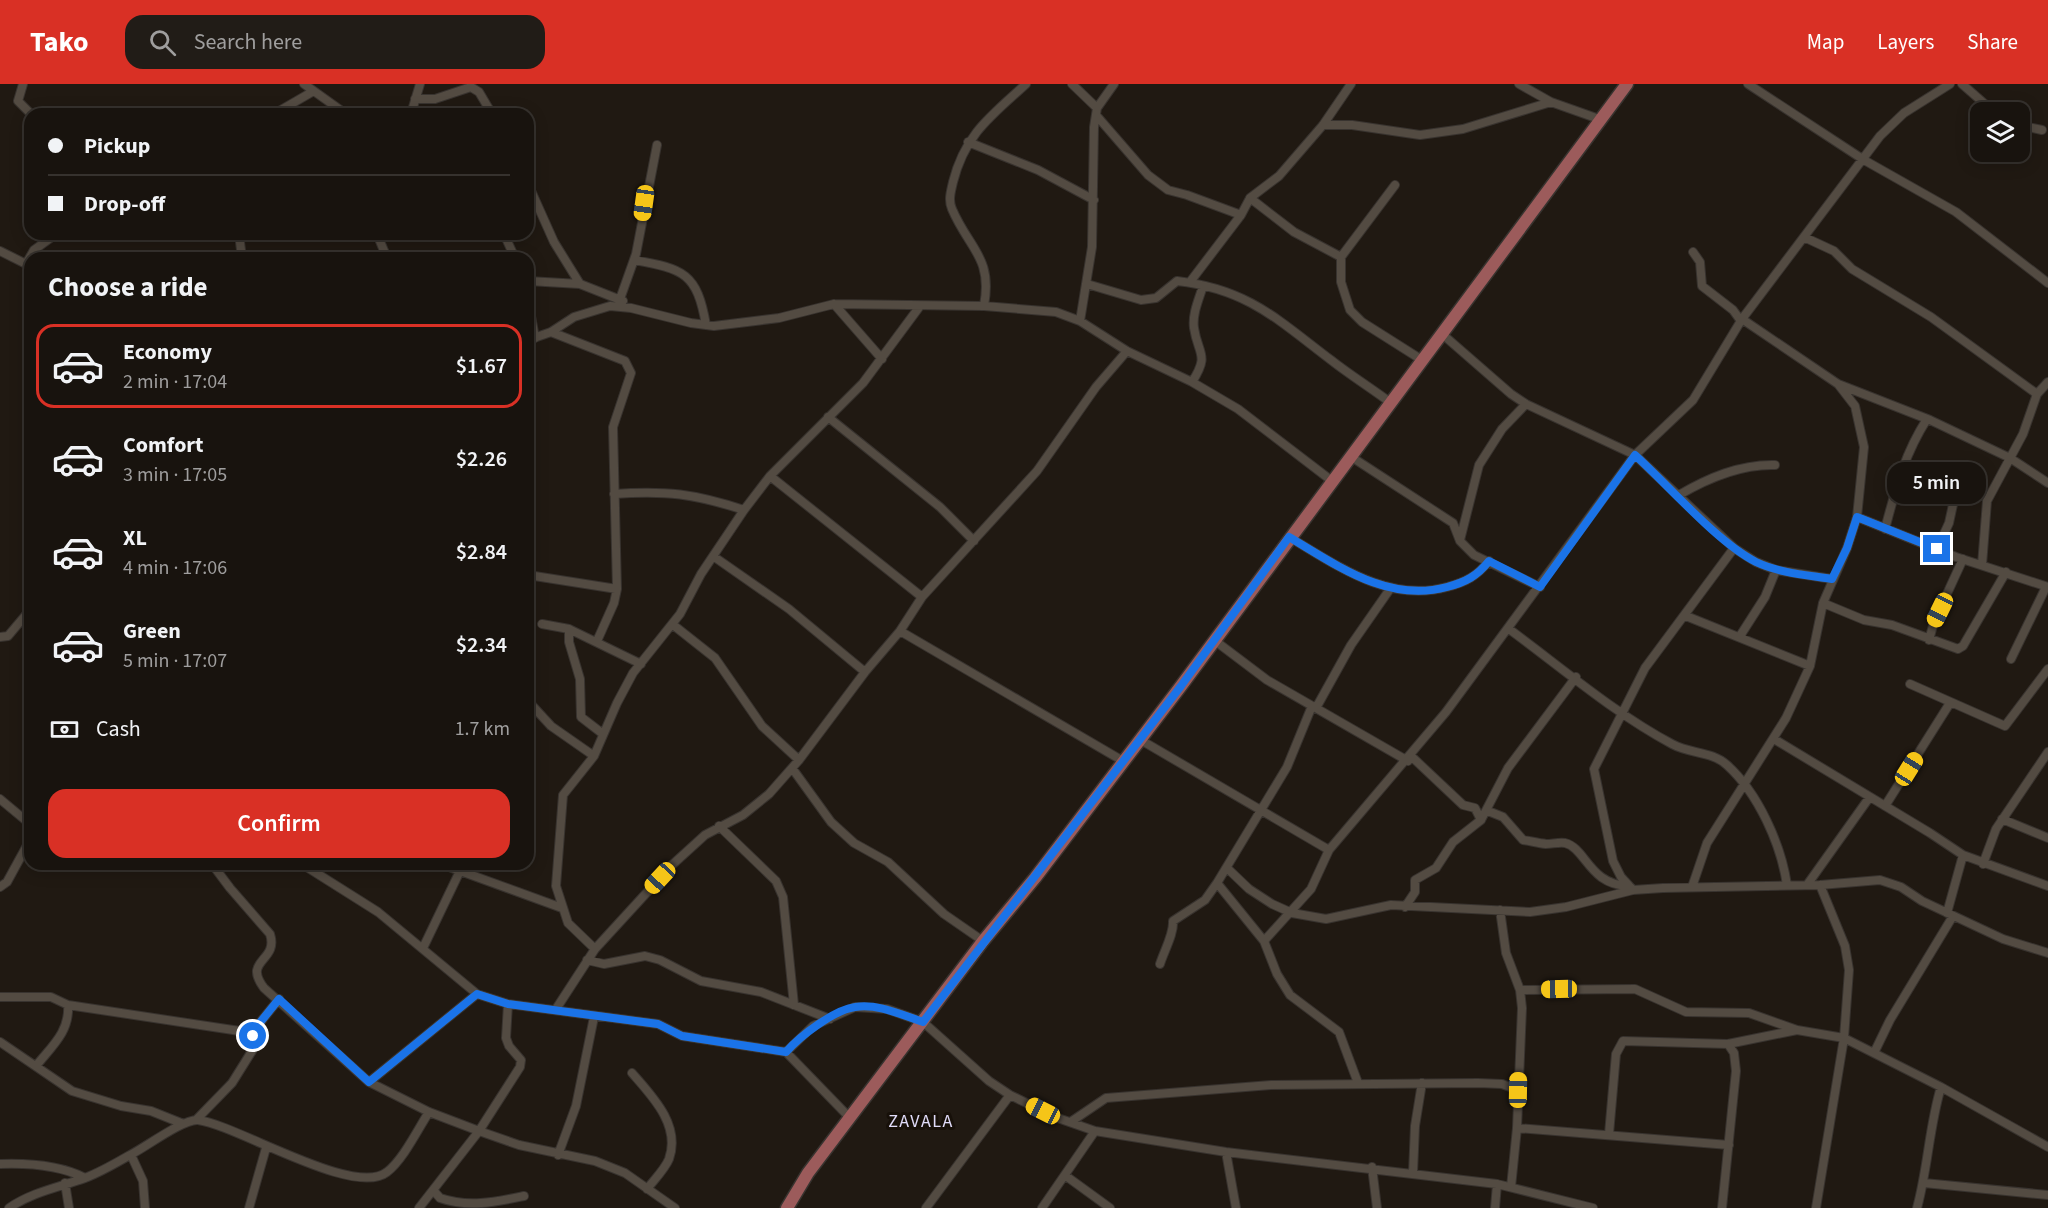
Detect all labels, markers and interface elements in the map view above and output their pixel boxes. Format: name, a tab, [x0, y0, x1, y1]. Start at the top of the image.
search box	[125, 15, 545, 69]
text: Tako	[30, 22, 89, 62]
icon: search	[146, 26, 179, 59]
text: Search here	[194, 26, 302, 58]
text: Map	[1807, 27, 1844, 57]
text: Layers	[1877, 27, 1934, 57]
text: Share	[1967, 27, 2018, 57]
map controls	[1970, 102, 2030, 162]
button: layers	[1970, 102, 2030, 162]
text: Pickup	[84, 130, 150, 162]
car	[633, 184, 655, 222]
text: Drop-off	[84, 188, 165, 220]
text: Choose a ride	[48, 268, 208, 307]
text: Economy	[123, 336, 212, 368]
icon: car	[51, 339, 105, 393]
text: $1.67	[456, 350, 507, 382]
text: 2 min · 17:04	[123, 368, 227, 396]
text: Comfort	[123, 429, 204, 461]
icon: car	[51, 432, 105, 486]
text: $2.26	[456, 443, 507, 475]
text: 3 min · 17:05	[123, 461, 227, 489]
callout: 5 min	[1888, 462, 1986, 504]
text: 5 min	[1913, 469, 1960, 497]
text: XL	[123, 522, 147, 554]
icon: car	[51, 525, 105, 579]
route end	[1923, 535, 1950, 562]
text: $2.84	[456, 536, 507, 568]
text: 4 min · 17:06	[123, 554, 227, 582]
car	[1924, 590, 1956, 630]
text: Green	[123, 615, 181, 647]
icon: car	[51, 618, 105, 672]
text: $2.34	[456, 629, 507, 661]
text: 5 min · 17:07	[123, 647, 227, 675]
icon: cash	[48, 713, 81, 746]
text: Cash	[96, 713, 141, 745]
text: 1.7 km	[455, 715, 510, 743]
car	[1892, 749, 1926, 789]
button: Confirm	[48, 789, 510, 858]
car	[641, 859, 679, 897]
car	[1541, 980, 1577, 998]
route start	[239, 1022, 266, 1049]
car	[1509, 1072, 1527, 1108]
car	[1023, 1095, 1063, 1127]
district label: ZAVALA	[888, 1109, 954, 1134]

